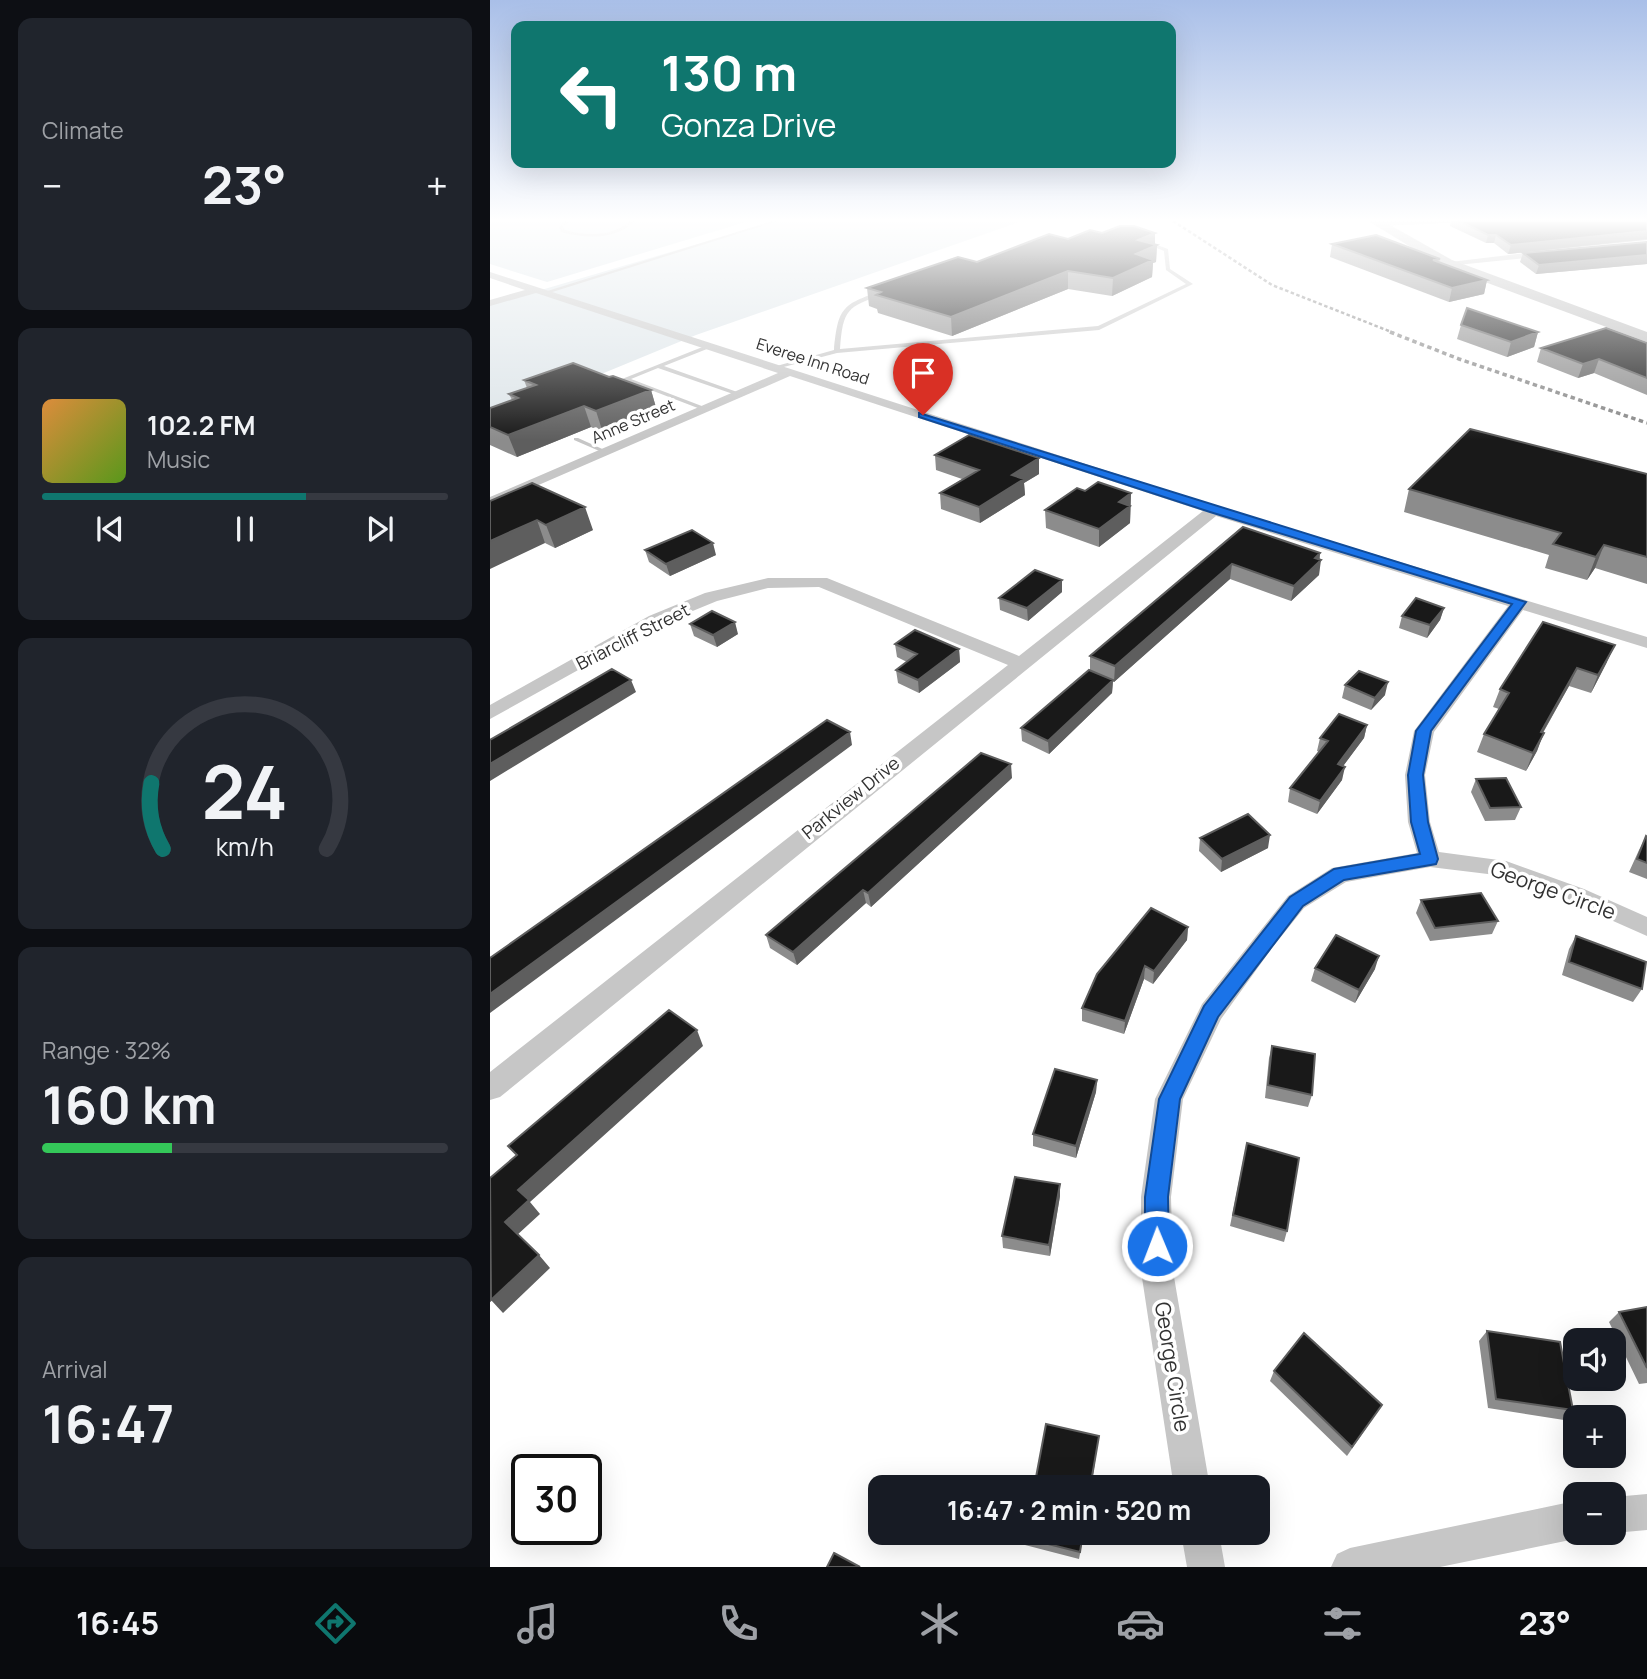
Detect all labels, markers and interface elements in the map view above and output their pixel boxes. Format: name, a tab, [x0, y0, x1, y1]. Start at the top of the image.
text: 130 m	[661, 39, 797, 106]
icon: left	[546, 49, 637, 140]
text: Gonza Drive	[661, 103, 836, 147]
text: Climate	[42, 114, 124, 146]
text: 23°	[202, 149, 287, 220]
text: −	[42, 159, 63, 211]
text: +	[426, 159, 448, 211]
street label: Everee Inn Road	[754, 332, 872, 390]
pin	[893, 343, 953, 415]
icon: arrive	[904, 354, 942, 392]
street label: Anne Street	[588, 394, 678, 448]
text: 102.2 FM	[147, 407, 255, 443]
text: Music	[147, 443, 210, 475]
icon: previous	[91, 510, 129, 548]
icon: pause	[226, 510, 264, 548]
icon: next	[361, 510, 399, 548]
street label: Briarcliff Street	[572, 597, 693, 675]
text: 24	[202, 742, 288, 842]
street label: Parkview Drive	[797, 750, 904, 844]
text: km/h	[216, 829, 274, 864]
street label: George Circle	[1487, 854, 1620, 926]
text: Range · 32%	[42, 1034, 171, 1066]
text: 160 km	[42, 1069, 216, 1140]
position arrow	[1120, 1209, 1194, 1283]
street label: George Circle	[1149, 1300, 1197, 1434]
map controls	[1563, 1328, 1626, 1545]
button: sound	[1563, 1328, 1626, 1391]
text: Arrival	[42, 1353, 108, 1385]
text: 16:47	[42, 1388, 174, 1459]
button: +	[1563, 1405, 1626, 1468]
speed limit sign: 30	[511, 1454, 602, 1545]
button: −	[1563, 1482, 1626, 1545]
text: 16:47 · 2 min · 520 m	[947, 1492, 1191, 1528]
icon: directions	[311, 1599, 360, 1648]
icon: music	[513, 1599, 562, 1648]
icon: phone	[714, 1599, 763, 1648]
icon: climate	[915, 1599, 964, 1648]
icon: car	[1116, 1599, 1165, 1648]
icon: filters	[1318, 1599, 1367, 1648]
text: 16:45	[76, 1601, 159, 1645]
text: 23°	[1519, 1601, 1571, 1645]

